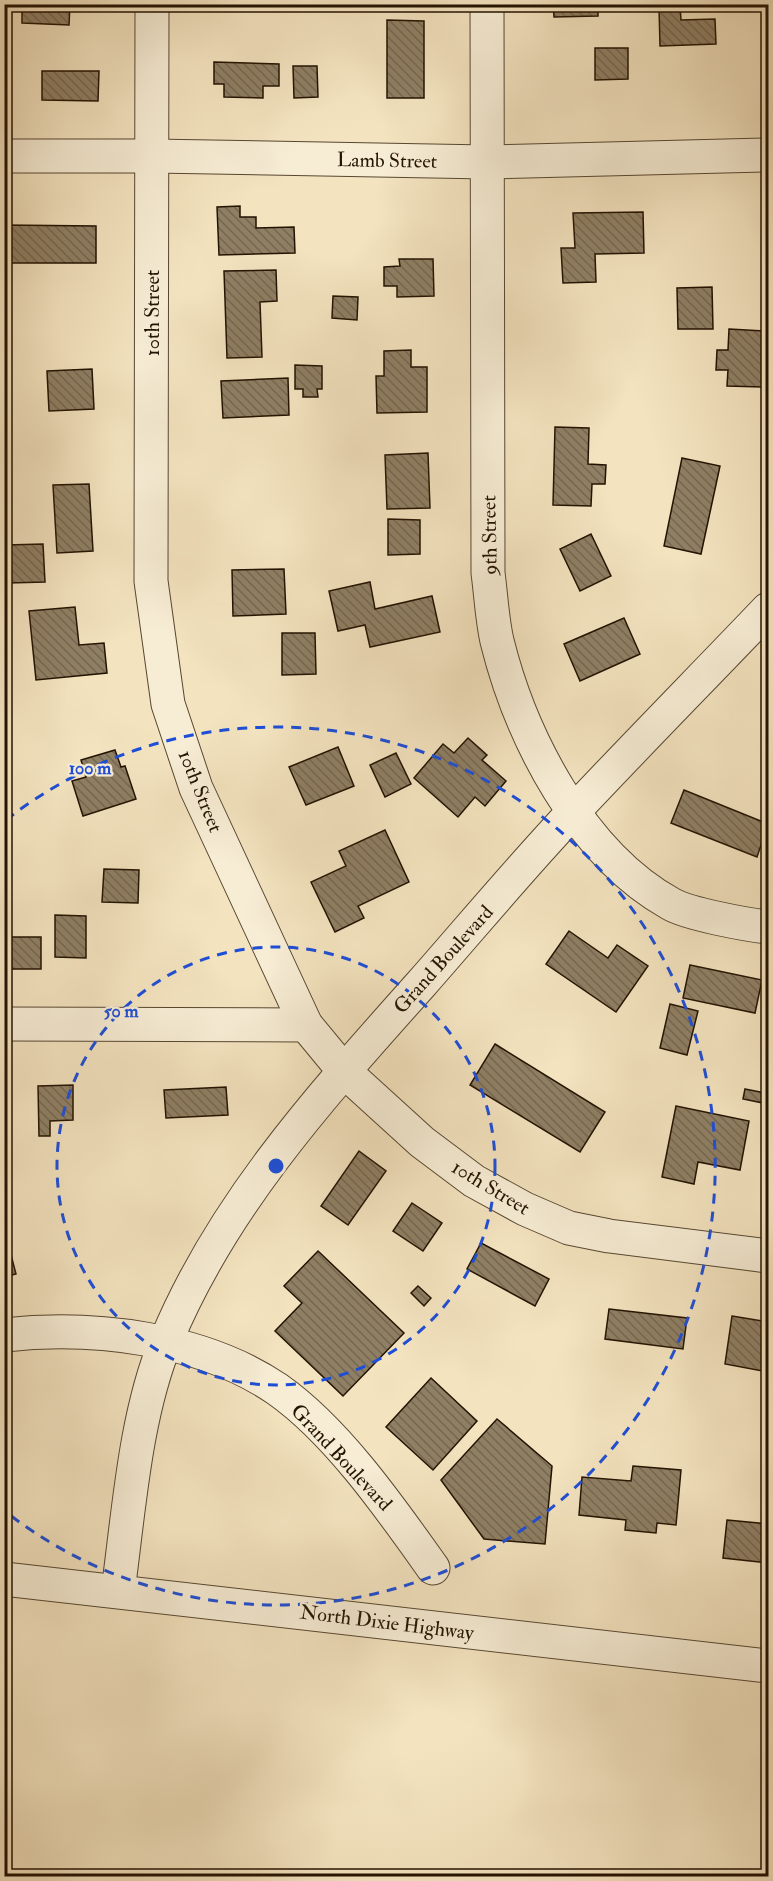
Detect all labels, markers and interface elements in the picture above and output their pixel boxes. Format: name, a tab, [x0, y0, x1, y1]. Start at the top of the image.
street label: Lamb Street	[337, 147, 438, 174]
street label: 10th Street	[140, 269, 165, 356]
street label: 9th Street	[476, 494, 503, 577]
street label: 10th Street	[173, 746, 229, 837]
text: 100 m	[69, 757, 112, 780]
street label: Grand Boulevard	[388, 900, 499, 1019]
text: 50 m	[104, 1000, 139, 1023]
street label: 10th Street	[447, 1154, 535, 1221]
centre of rings	[266, 1156, 286, 1176]
street label: Grand Boulevard	[286, 1399, 398, 1516]
street label: North Dixie Highway	[299, 1599, 476, 1646]

